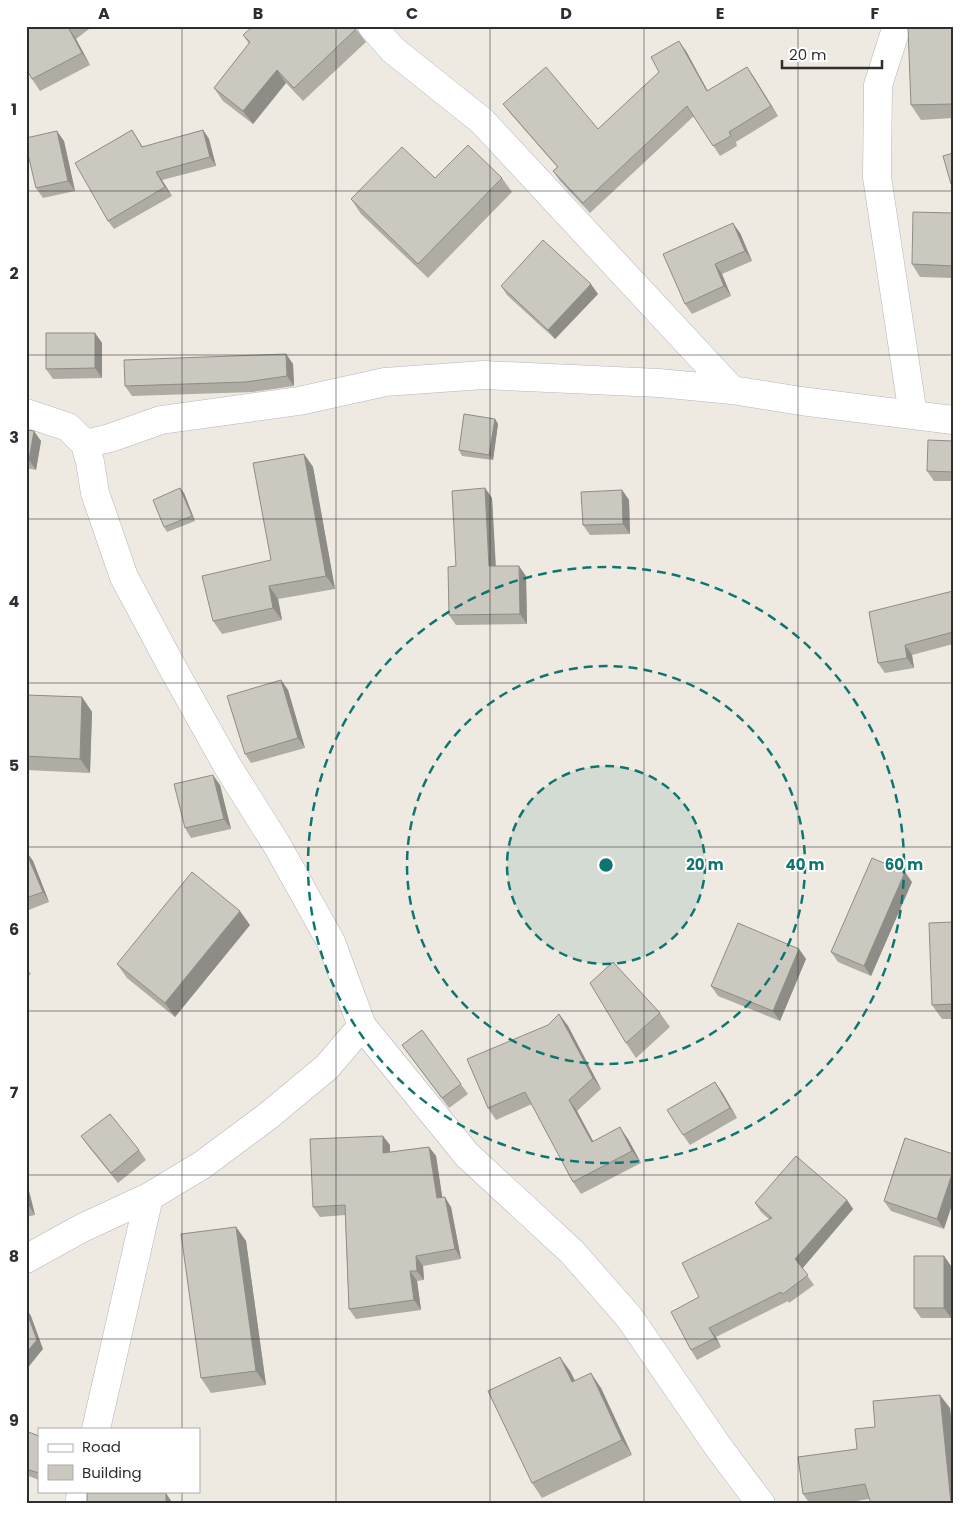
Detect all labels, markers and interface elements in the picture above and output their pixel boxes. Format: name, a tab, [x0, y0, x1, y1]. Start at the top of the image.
text: A	[98, 2, 110, 25]
text: B	[253, 2, 263, 25]
text: C	[406, 2, 418, 25]
text: D	[560, 2, 572, 25]
text: E	[716, 2, 724, 25]
text: F	[871, 2, 880, 25]
scale bar	[782, 38, 882, 70]
text: 20 m	[789, 44, 827, 65]
text: 1	[11, 98, 17, 121]
text: 2	[9, 262, 19, 285]
text: 3	[9, 426, 19, 449]
text: 4	[9, 590, 20, 613]
text: 5	[9, 754, 19, 777]
text: 20 m	[686, 854, 724, 875]
text: 40 m	[785, 854, 825, 875]
text: 60 m	[885, 854, 923, 875]
centre of rings	[597, 856, 615, 874]
text: 6	[9, 918, 19, 941]
text: 7	[10, 1081, 19, 1104]
text: 8	[9, 1245, 19, 1268]
text: 9	[9, 1409, 19, 1432]
legend	[38, 1428, 200, 1492]
text: Road	[82, 1436, 121, 1457]
text: Building	[82, 1462, 142, 1483]

